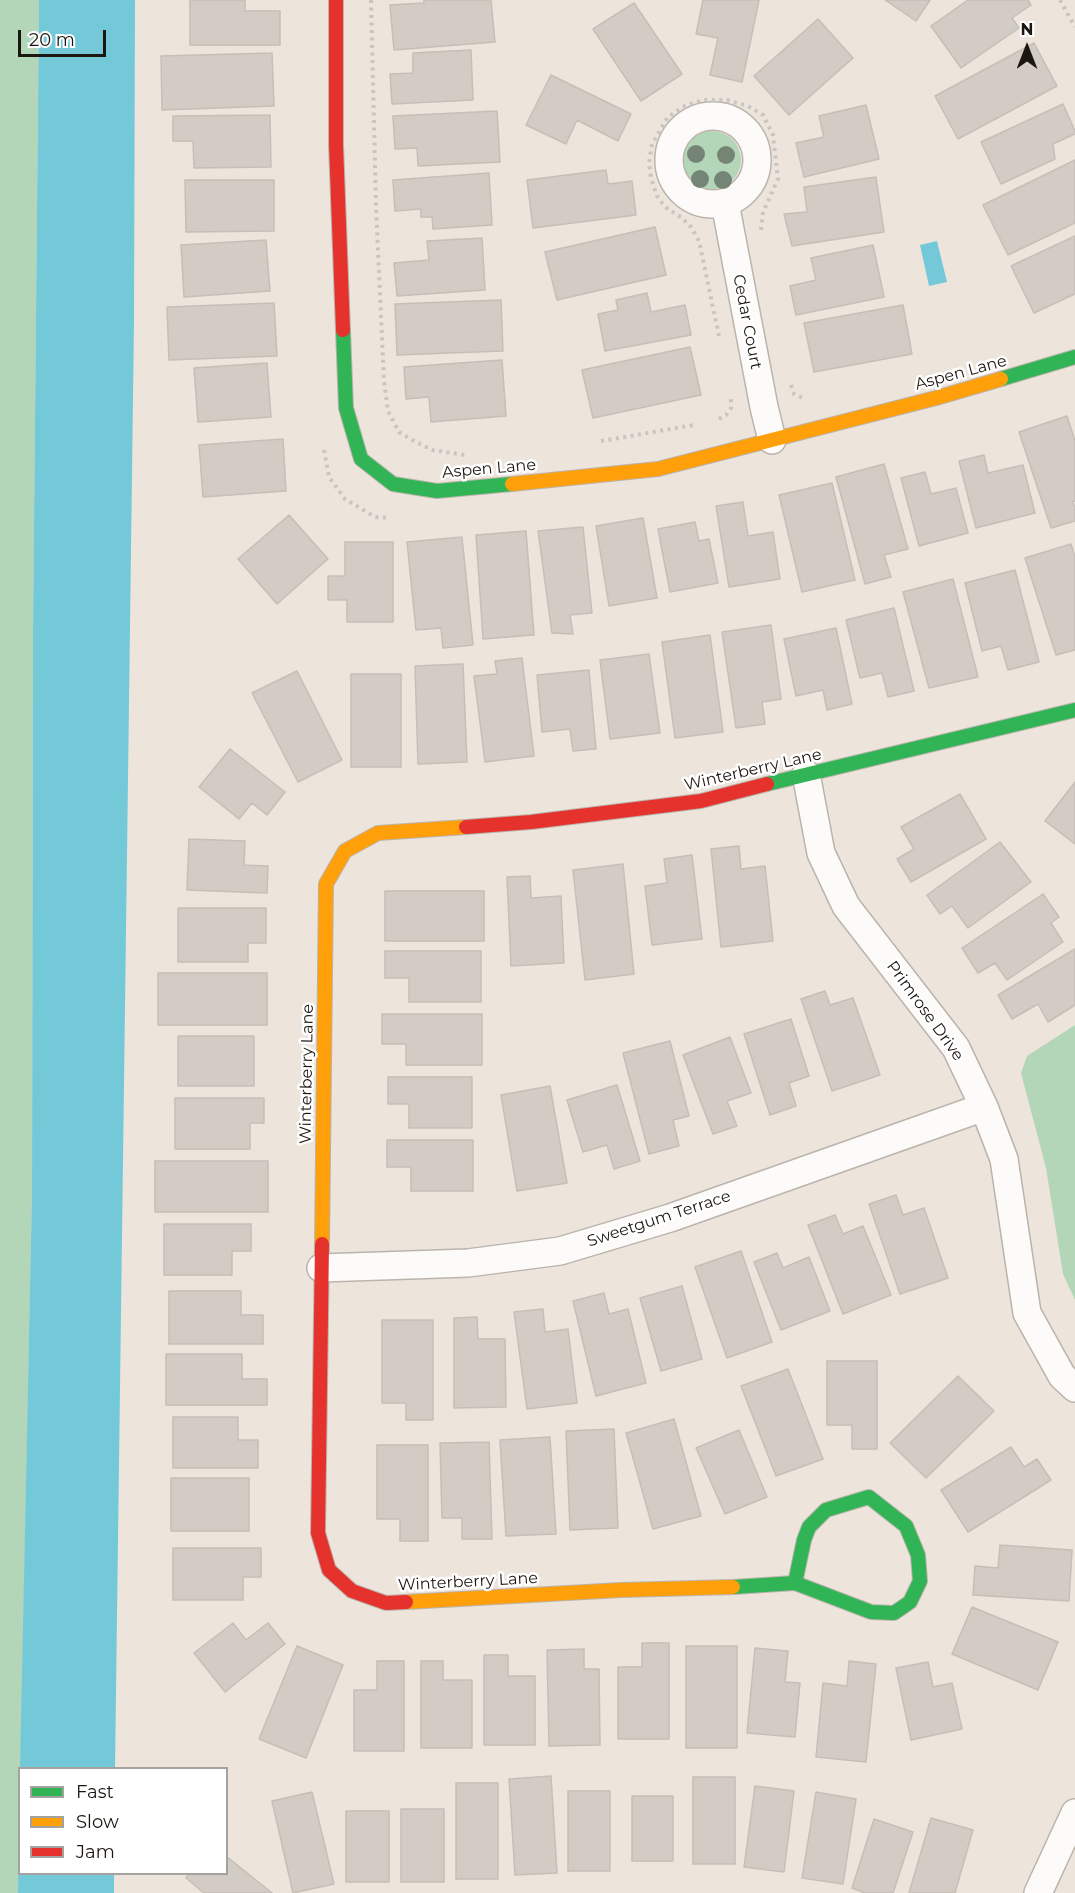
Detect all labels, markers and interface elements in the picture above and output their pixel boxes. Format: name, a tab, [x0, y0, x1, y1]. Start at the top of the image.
scale bar	[21, 18, 110, 56]
north arrow	[997, 18, 1057, 78]
text: N	[1021, 20, 1033, 39]
text: 20 m	[29, 29, 75, 51]
street label: Cedar Court	[728, 273, 766, 371]
street label: Aspen Lane	[913, 352, 1009, 394]
street label: Aspen Lane	[441, 455, 537, 483]
street label: Winterberry Lane	[683, 745, 823, 795]
street label: Primrose Drive	[882, 957, 968, 1065]
street label: Winterberry Lane	[296, 1004, 318, 1144]
street label: Sweetgum Terrace	[585, 1187, 733, 1251]
street label: Winterberry Lane	[398, 1569, 538, 1595]
legend	[18, 1767, 228, 1875]
text: Fast	[76, 1781, 114, 1803]
text: Slow	[76, 1811, 119, 1833]
text: Jam	[76, 1841, 115, 1863]

